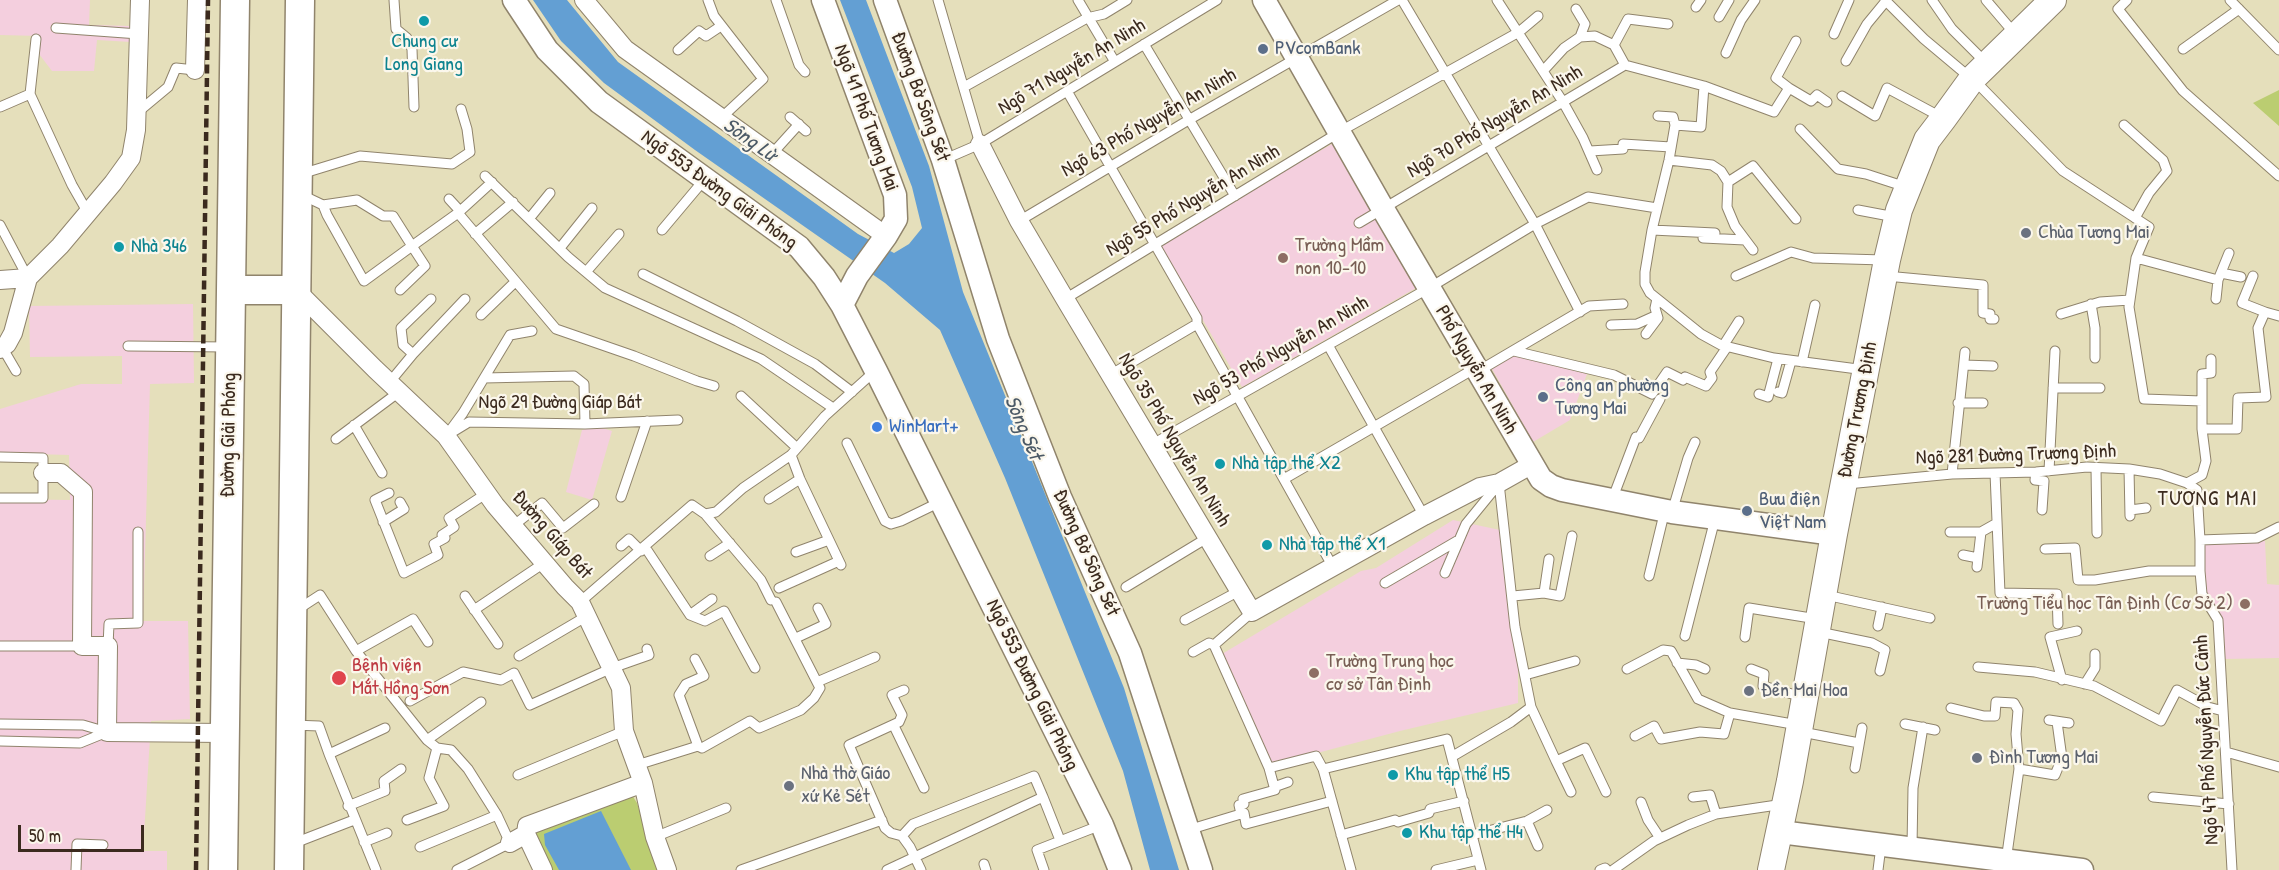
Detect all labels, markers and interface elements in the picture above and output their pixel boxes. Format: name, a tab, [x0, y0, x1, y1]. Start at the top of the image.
marker: Chung cư Long Giang	[417, 14, 431, 28]
street label: Ngõ 71 Nguyễn An Ninh	[994, 14, 1150, 120]
street label: Đường Bờ Sông Sét	[885, 29, 955, 165]
place label: Chung cư Long Giang	[385, 30, 463, 77]
place label: PVcomBank	[1275, 37, 1361, 61]
street label: Ngõ 41 Phố Tương Mai	[828, 41, 904, 195]
marker: PVcomBank	[1256, 42, 1270, 56]
street label: Ngõ 70 Phố Nguyễn An Ninh	[1403, 60, 1587, 184]
street label: Ngõ 63 Phố Nguyễn An Ninh	[1057, 63, 1241, 183]
water label: Sông Lừ	[718, 113, 780, 167]
street label: Ngõ 553 Đường Giải Phóng	[636, 125, 802, 255]
street label: Ngõ 55 Phố Nguyễn An Ninh	[1102, 140, 1284, 262]
place label: Chùa Tương Mai	[2038, 221, 2150, 245]
marker: Chùa Tương Mai	[2019, 226, 2033, 240]
place label: Trường Mầm non 10-10	[1295, 234, 1384, 281]
place label: Nhà 346	[131, 235, 187, 259]
marker: Nhà 346	[112, 240, 126, 254]
marker: Trường Mầm non 10-10	[1276, 251, 1290, 265]
street label: Ngõ 53 Phố Nguyễn An Ninh	[1189, 291, 1373, 411]
street label: Phố Nguyễn An Ninh	[1430, 302, 1522, 438]
street label: Đường Trương Định	[1833, 340, 1883, 480]
street label: Ngõ 35 Phố Nguyễn An Ninh	[1113, 349, 1235, 531]
street label: Đường Giải Phóng	[216, 372, 242, 498]
place label: Công an phường Tương Mai	[1555, 374, 1669, 421]
marker: Công an phường Tương Mai	[1536, 390, 1550, 404]
street label: Ngõ 29 Đường Giáp Bát	[478, 391, 642, 415]
water label: Sông Sét	[998, 392, 1048, 464]
place label: WinMart+	[889, 415, 959, 439]
marker: WinMart+	[870, 420, 884, 434]
street label: Ngõ 281 Đường Trương Định	[1916, 440, 2116, 470]
place label: Nhà tập thể X2	[1232, 452, 1341, 476]
marker: Nhà tập thể X2	[1213, 457, 1227, 471]
street label: Đường Giáp Bát	[507, 486, 597, 584]
street label: Đường Bờ Sông Sét	[1047, 486, 1125, 620]
district label: TƯƠNG MAI	[2158, 486, 2258, 512]
place label: Bưu điện Việt Nam	[1759, 488, 1826, 535]
marker: Bưu điện Việt Nam	[1740, 504, 1754, 518]
place label: Nhà tập thể X1	[1279, 533, 1385, 557]
marker: Nhà tập thể X1	[1260, 538, 1274, 552]
place label: Trường Tiểu học Tân Định (Cơ Sở 2)	[1977, 592, 2233, 616]
street label: Ngõ 553 Đường Giải Phóng	[980, 596, 1084, 774]
marker: Trường Tiểu học Tân Định (Cơ Sở 2)	[2238, 597, 2252, 611]
street label: Ngõ 47 Phố Nguyễn Đức Cảnh	[2190, 634, 2224, 846]
place label: Trường Trung học cơ sở Tân Định	[1326, 650, 1453, 697]
place label: Bệnh viện Mắt Hồng Sơn	[352, 654, 449, 701]
marker: Trường Trung học cơ sở Tân Định	[1307, 666, 1321, 680]
marker: Bệnh viện Mắt Hồng Sơn	[330, 669, 348, 687]
place label: Đền Mai Hoa	[1761, 679, 1848, 703]
marker: Đền Mai Hoa	[1742, 684, 1756, 698]
place label: Đình Tương Mai	[1989, 746, 2099, 770]
marker: Đình Tương Mai	[1970, 751, 1984, 765]
place label: Nhà thờ Giáo xứ Kẻ Sét	[801, 762, 890, 809]
place label: Khu tập thể H5	[1405, 763, 1510, 787]
marker: Khu tập thể H5	[1386, 768, 1400, 782]
marker: Nhà thờ Giáo xứ Kẻ Sét	[782, 779, 796, 793]
scale bar	[21, 813, 147, 851]
place label: Khu tập thể H4	[1419, 821, 1523, 845]
text: 50 m	[29, 823, 61, 848]
marker: Khu tập thể H4	[1400, 826, 1414, 840]

